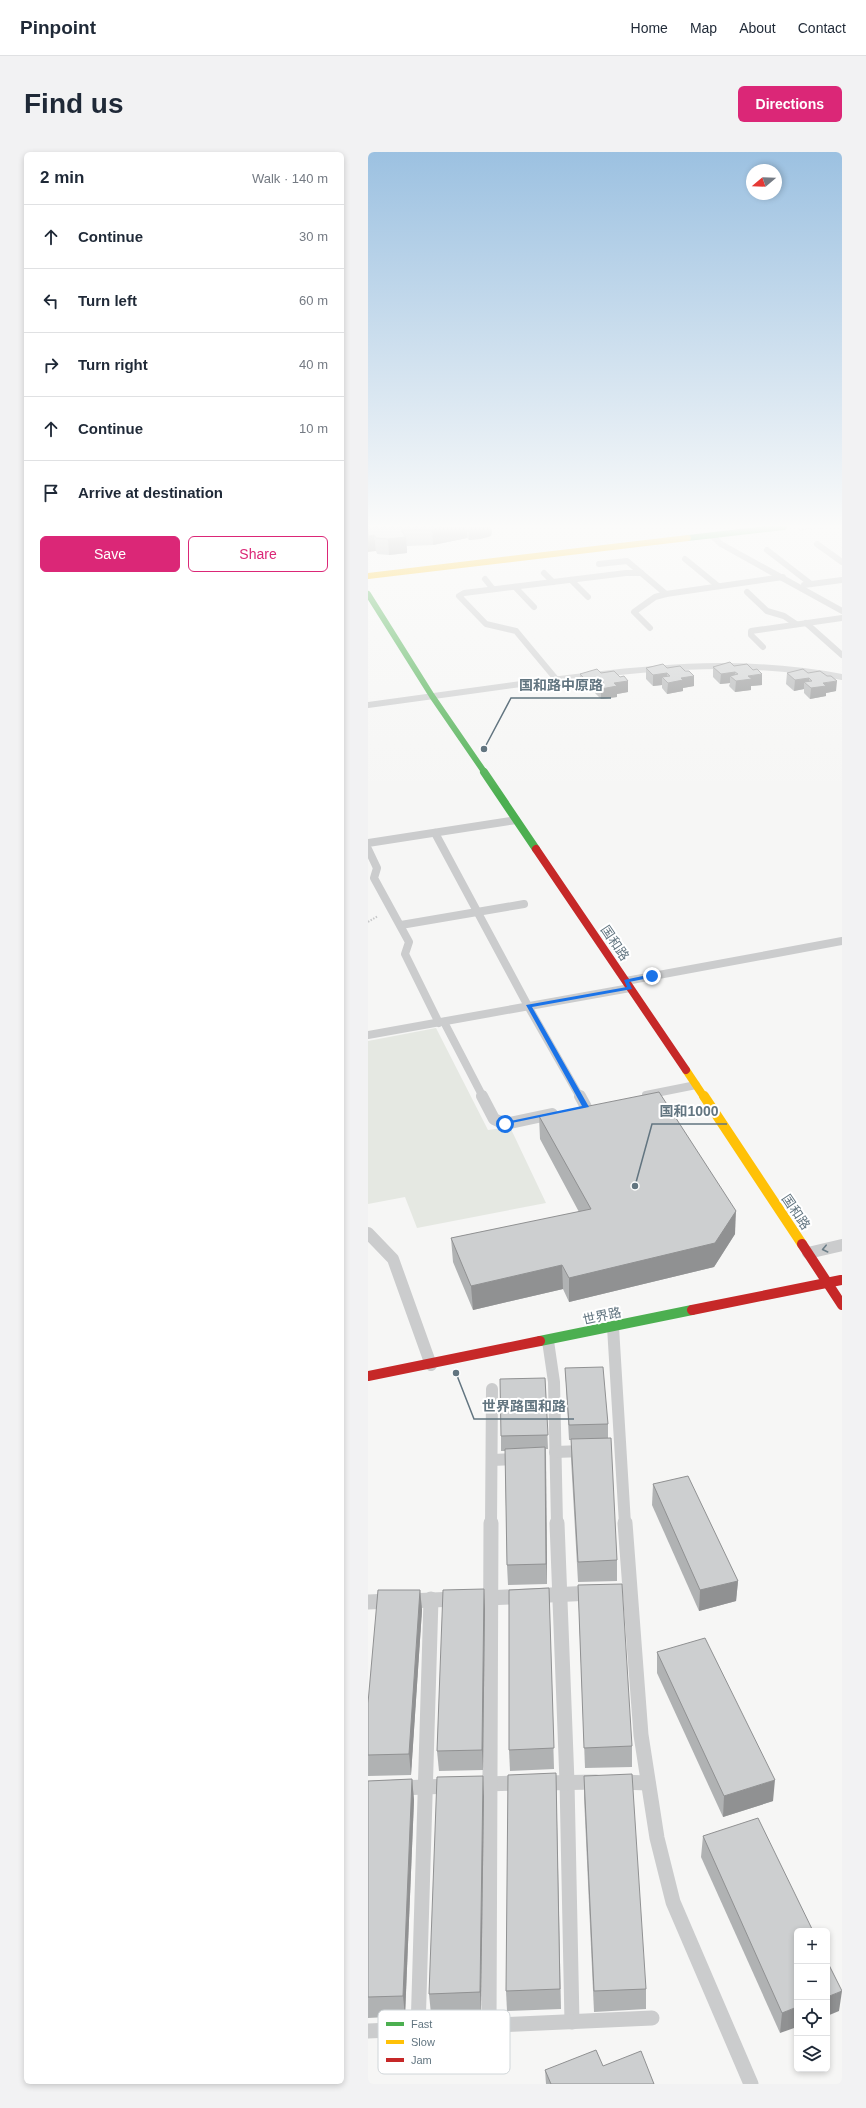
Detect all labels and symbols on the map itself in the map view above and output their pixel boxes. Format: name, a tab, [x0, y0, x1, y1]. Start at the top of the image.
north arrow	[746, 164, 782, 200]
callout: 国和路中原路	[511, 672, 611, 698]
text: 国和路中原路	[519, 677, 603, 693]
street label: 国和路	[598, 923, 632, 963]
route end	[643, 967, 661, 985]
callout: 国和1000	[652, 1098, 727, 1124]
text: 国和1000	[659, 1103, 719, 1119]
route start	[496, 1115, 514, 1133]
street label: 国和路	[779, 1192, 813, 1232]
one-way arrow	[822, 1244, 828, 1252]
street label: 世界路	[581, 1305, 623, 1327]
callout: 世界路国和路	[474, 1393, 574, 1419]
text: 世界路国和路	[482, 1398, 566, 1414]
legend	[378, 2010, 510, 2074]
text: Fast	[411, 2018, 432, 2030]
text: Slow	[411, 2036, 435, 2048]
text: Jam	[411, 2054, 432, 2066]

